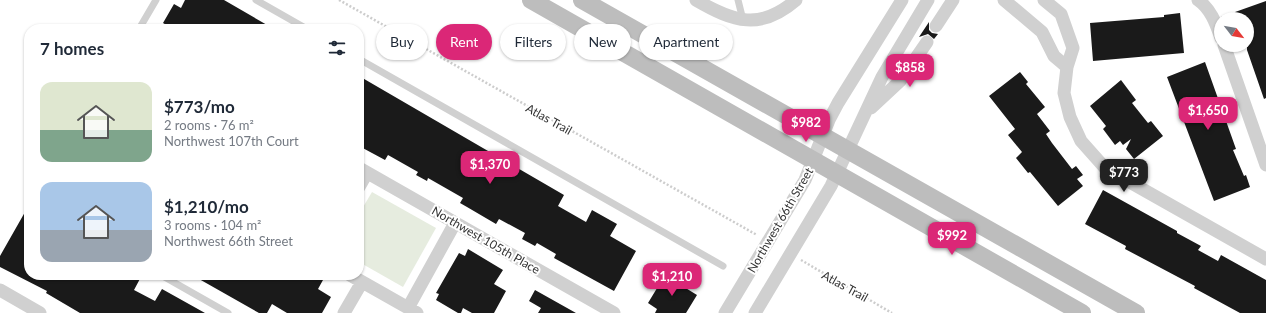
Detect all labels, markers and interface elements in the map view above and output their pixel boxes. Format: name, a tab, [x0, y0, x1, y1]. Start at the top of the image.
north arrow	[1214, 12, 1254, 52]
map controls	[1214, 12, 1254, 52]
chip: Buy	[376, 24, 428, 60]
chip: Rent	[436, 24, 492, 60]
chip: Filters	[500, 24, 566, 60]
chip: New	[574, 24, 631, 60]
chip: Apartment	[639, 24, 733, 60]
icon: filters	[326, 37, 348, 59]
text: 7 homes	[40, 38, 104, 59]
pin: $858	[886, 54, 934, 88]
text: $858	[895, 59, 925, 75]
text: $773/mo	[164, 96, 235, 117]
pin: $1,650	[1175, 97, 1241, 131]
icon: home	[72, 98, 120, 146]
street label: Atlas Trail	[523, 100, 575, 138]
text: $1,650	[1188, 102, 1228, 118]
pin: $982	[782, 109, 830, 143]
text: $982	[791, 114, 821, 130]
text: 2 rooms · 76 m²	[164, 117, 254, 133]
text: Northwest 107th Court	[164, 133, 299, 149]
pin: $1,370	[457, 151, 523, 185]
text: $1,370	[470, 156, 510, 172]
pin: $773	[1100, 159, 1148, 193]
street label: Northwest 66th Street	[744, 164, 817, 275]
text: $773	[1109, 164, 1139, 180]
text: $1,210/mo	[164, 196, 249, 217]
icon: home	[72, 198, 120, 246]
street label: Northwest 105th Place	[429, 203, 543, 277]
text: 3 rooms · 104 m²	[164, 217, 261, 233]
pin: $992	[928, 222, 976, 256]
text: $992	[937, 227, 967, 243]
text: Northwest 66th Street	[164, 233, 293, 249]
pin: $1,210	[639, 263, 705, 297]
street label: Atlas Trail	[819, 267, 871, 305]
text: $1,210	[652, 268, 692, 284]

